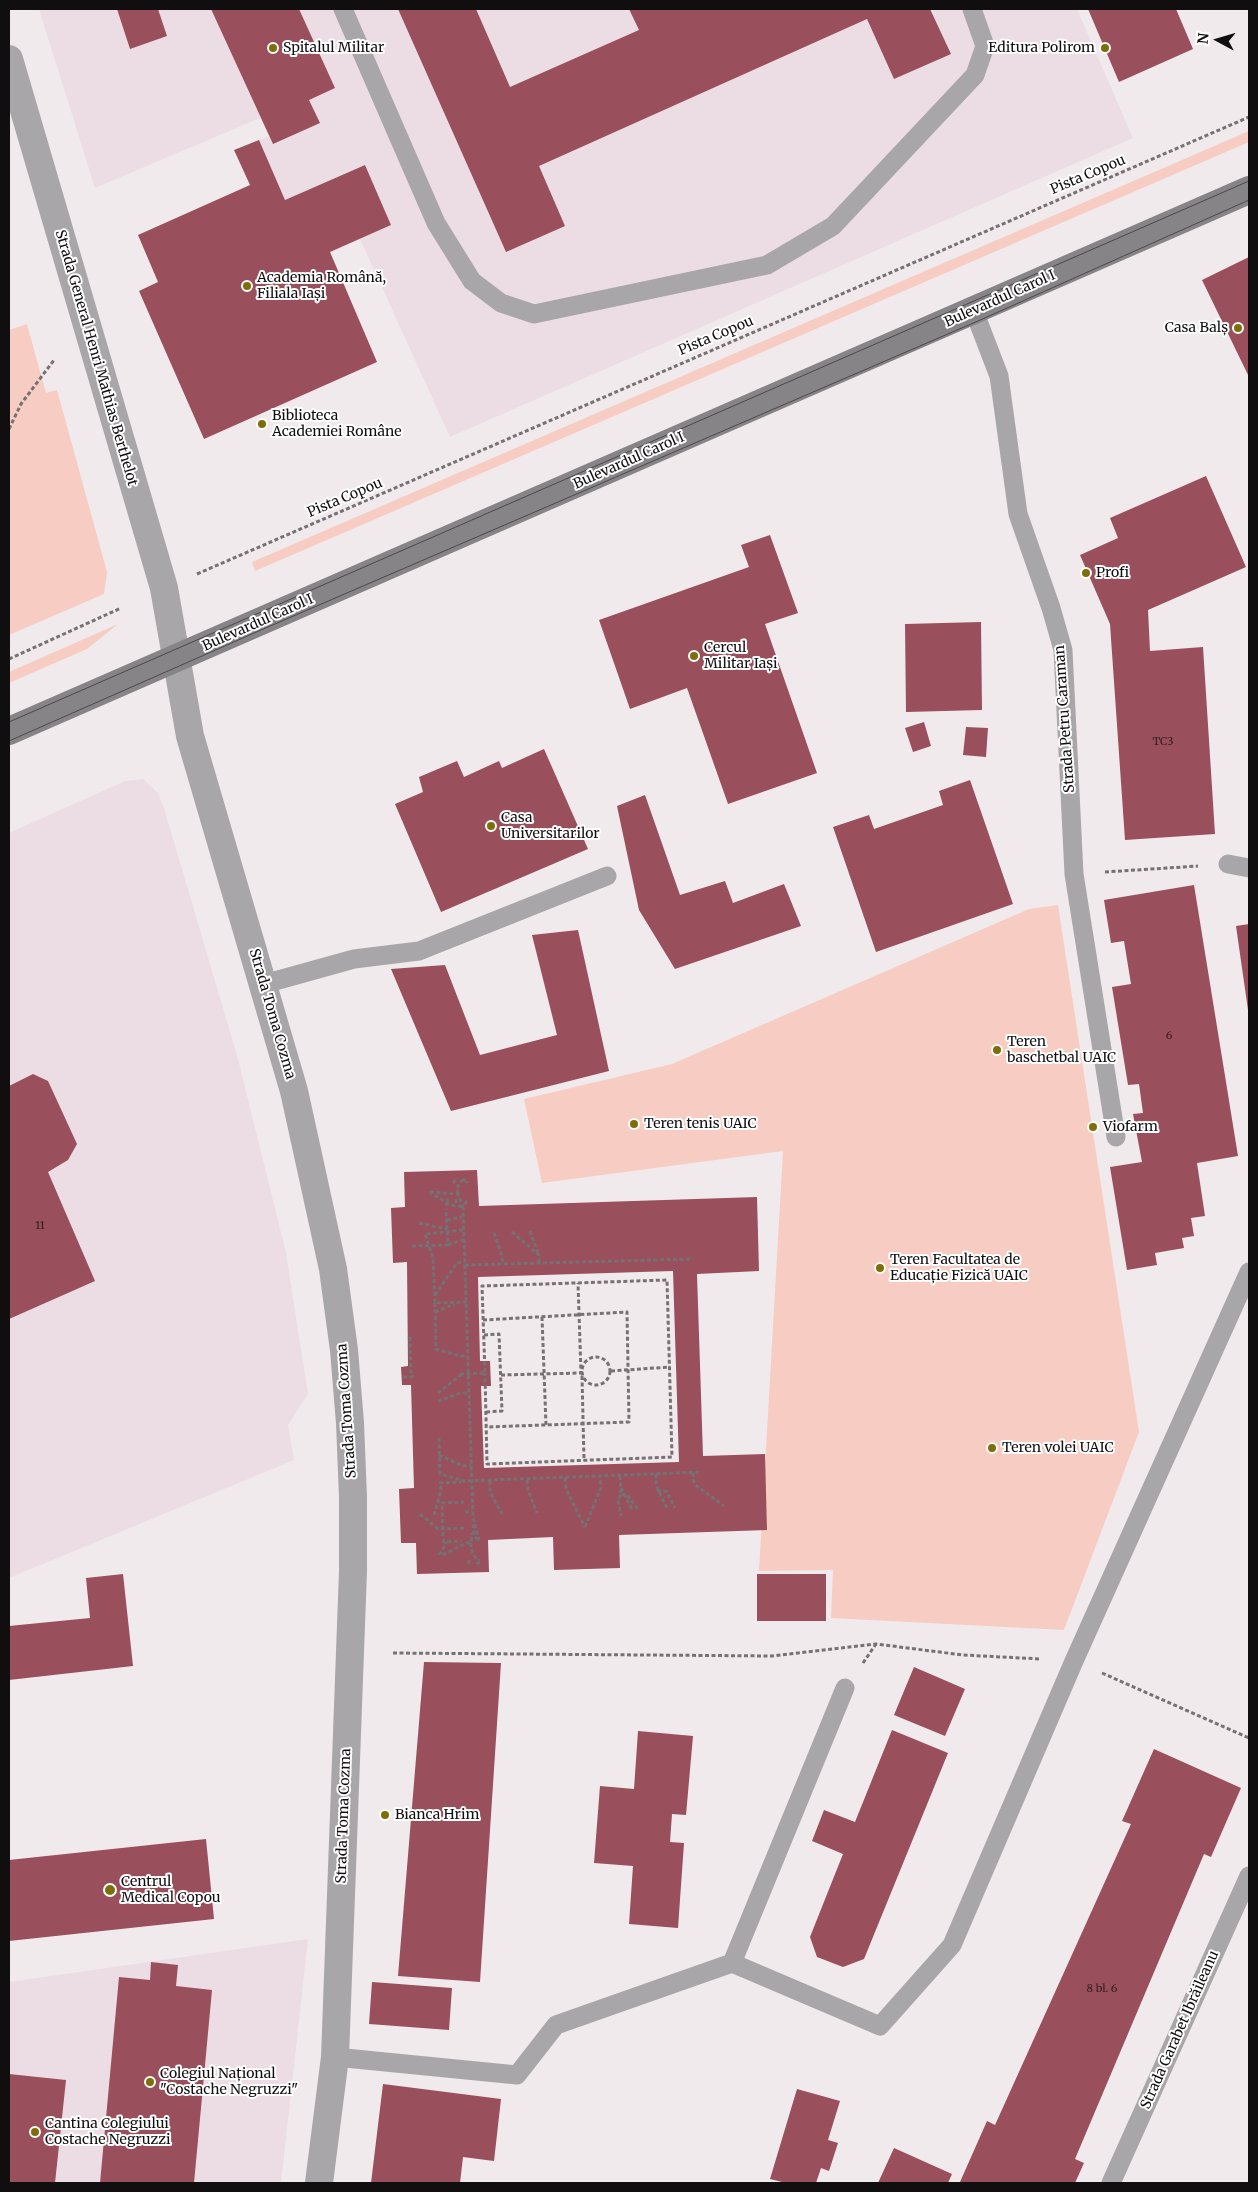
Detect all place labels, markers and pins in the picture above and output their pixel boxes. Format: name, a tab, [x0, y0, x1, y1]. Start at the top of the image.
place label: Spitalul Militar	[283, 40, 384, 56]
place label: Editura Polirom	[988, 40, 1095, 56]
marker: Spitalul Militar	[267, 42, 279, 54]
marker: Editura Polirom	[1099, 42, 1111, 54]
place label: Academia Română, Filiala Iași	[257, 270, 386, 302]
marker: Academia Română, Filiala Iași	[241, 280, 253, 292]
place label: Casa Balș	[1165, 320, 1228, 336]
marker: Casa Balș	[1232, 322, 1244, 334]
place label: Biblioteca Academiei Române	[272, 408, 402, 441]
marker: Biblioteca Academiei Române	[256, 418, 268, 430]
place label: Profi	[1096, 565, 1129, 581]
marker: Profi	[1080, 567, 1092, 579]
place label: Cercul Militar Iași	[704, 640, 778, 672]
marker: Cercul Militar Iași	[688, 650, 700, 662]
place label: Casa Universitarilor	[501, 810, 600, 842]
marker: Casa Universitarilor	[485, 820, 497, 832]
place label: Teren baschetbal UAIC	[1007, 1034, 1116, 1066]
marker: Teren baschetbal UAIC	[991, 1044, 1003, 1056]
place label: Teren tenis UAIC	[644, 1116, 757, 1132]
marker: Teren tenis UAIC	[628, 1118, 640, 1130]
place label: Viofarm	[1103, 1119, 1158, 1135]
marker: Viofarm	[1087, 1121, 1099, 1133]
place label: Teren Facultatea de Educație Fizică UAIC	[890, 1252, 1028, 1284]
marker: Teren Facultatea de Educație Fizică UAIC	[874, 1262, 886, 1274]
place label: Teren volei UAIC	[1002, 1440, 1114, 1456]
marker: Teren volei UAIC	[986, 1442, 998, 1454]
place label: Bianca Hrim	[395, 1807, 479, 1823]
marker: Bianca Hrim	[379, 1809, 391, 1821]
place label: Centrul Medical Copou	[121, 1874, 221, 1906]
marker: Centrul Medical Copou	[103, 1883, 117, 1897]
place label: Colegiul Național "Costache Negruzzi"	[160, 2066, 298, 2098]
marker: Colegiul Național "Costache Negruzzi"	[144, 2076, 156, 2088]
place label: Cantina Colegiului Costache Negruzzi	[45, 2116, 170, 2148]
marker: Cantina Colegiului Costache Negruzzi	[29, 2126, 41, 2138]

